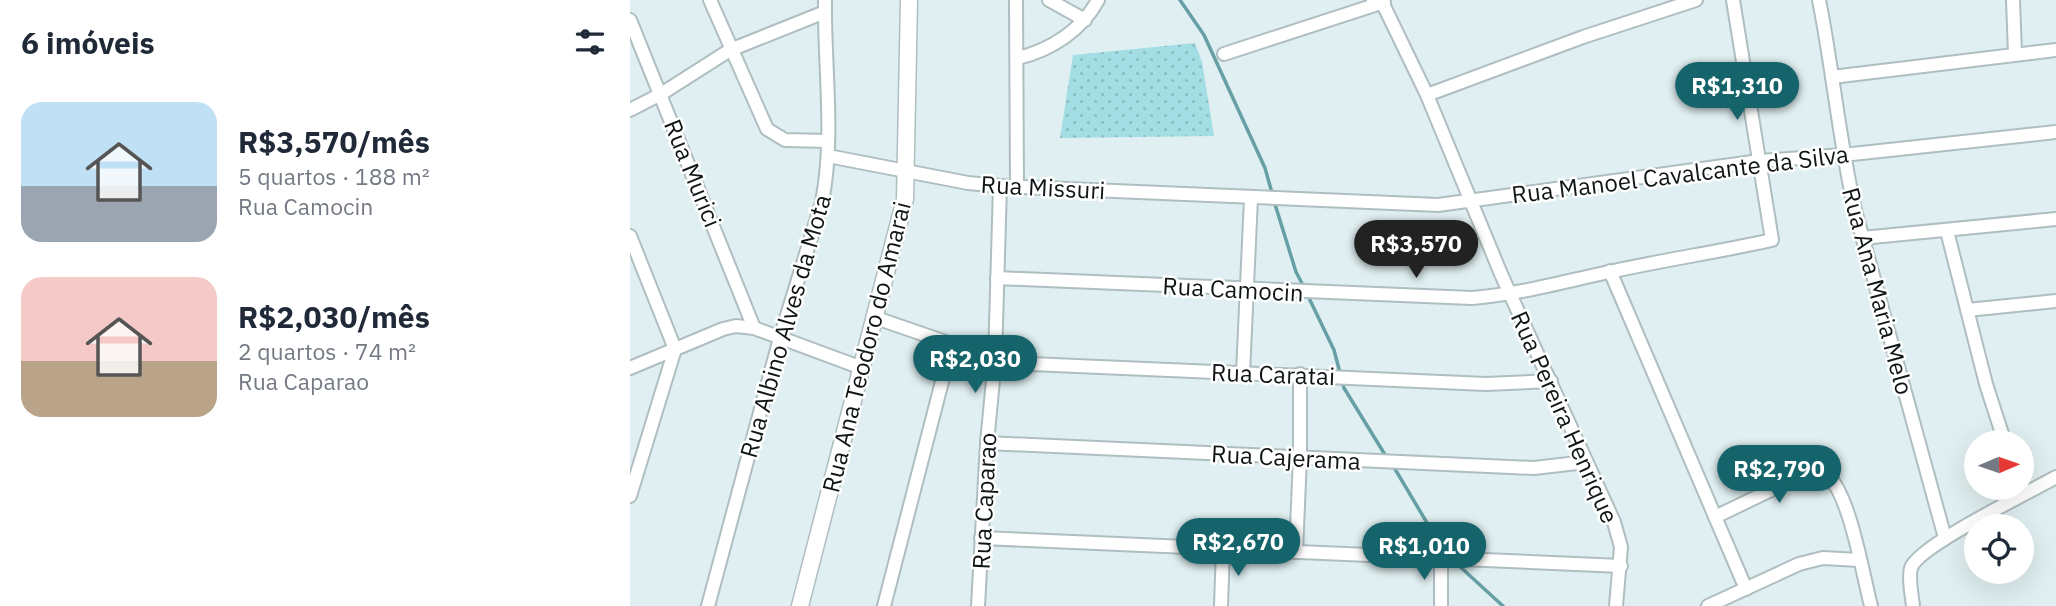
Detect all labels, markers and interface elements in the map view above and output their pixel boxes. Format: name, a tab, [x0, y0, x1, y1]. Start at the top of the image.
text: 6 imóveis	[21, 23, 155, 62]
icon: filters	[571, 23, 609, 61]
pin: R$1,310	[1672, 62, 1802, 122]
text: R$1,310	[1691, 70, 1783, 100]
street label: Rua Murici	[657, 114, 729, 232]
text: R$3,570/mês	[238, 122, 430, 161]
icon: home	[77, 130, 161, 214]
street label: Rua Manoel Cavalcante da Silva	[1510, 137, 1851, 211]
text: 5 quartos · 188 m²	[238, 161, 430, 191]
street label: Rua Missuri	[980, 168, 1106, 206]
street label: Rua Ana Maria Melo	[1835, 184, 1921, 398]
street label: Rua Albino Alves da Mota	[732, 190, 838, 461]
text: Rua Camocin	[238, 191, 373, 221]
street label: Rua Ana Teodoro do Amarai	[814, 198, 918, 496]
pin: R$3,570	[1351, 220, 1481, 280]
text: R$3,570	[1370, 228, 1462, 258]
street label: Rua Camocin	[1162, 269, 1304, 309]
text: R$2,030/mês	[238, 297, 430, 336]
icon: home	[77, 305, 161, 389]
street label: Rua Pereira Henrique	[1504, 306, 1626, 528]
text: 2 quartos · 74 m²	[238, 336, 416, 366]
pin: R$2,030	[910, 336, 1040, 395]
text: R$2,030	[929, 343, 1021, 373]
street label: Rua Caratai	[1210, 356, 1336, 392]
text: Rua Caparao	[238, 366, 369, 396]
north arrow	[1964, 430, 2034, 500]
map controls	[1964, 430, 2034, 584]
street label: Rua Caparao	[964, 432, 1004, 570]
street label: Rua Cajerama	[1210, 437, 1362, 477]
pin: R$2,790	[1714, 446, 1844, 505]
text: R$2,790	[1733, 453, 1825, 483]
button: locate	[1964, 514, 2034, 584]
pin: R$2,670	[1173, 518, 1303, 578]
pin: R$1,010	[1359, 522, 1489, 582]
text: R$2,670	[1192, 526, 1284, 556]
text: R$1,010	[1378, 530, 1470, 560]

